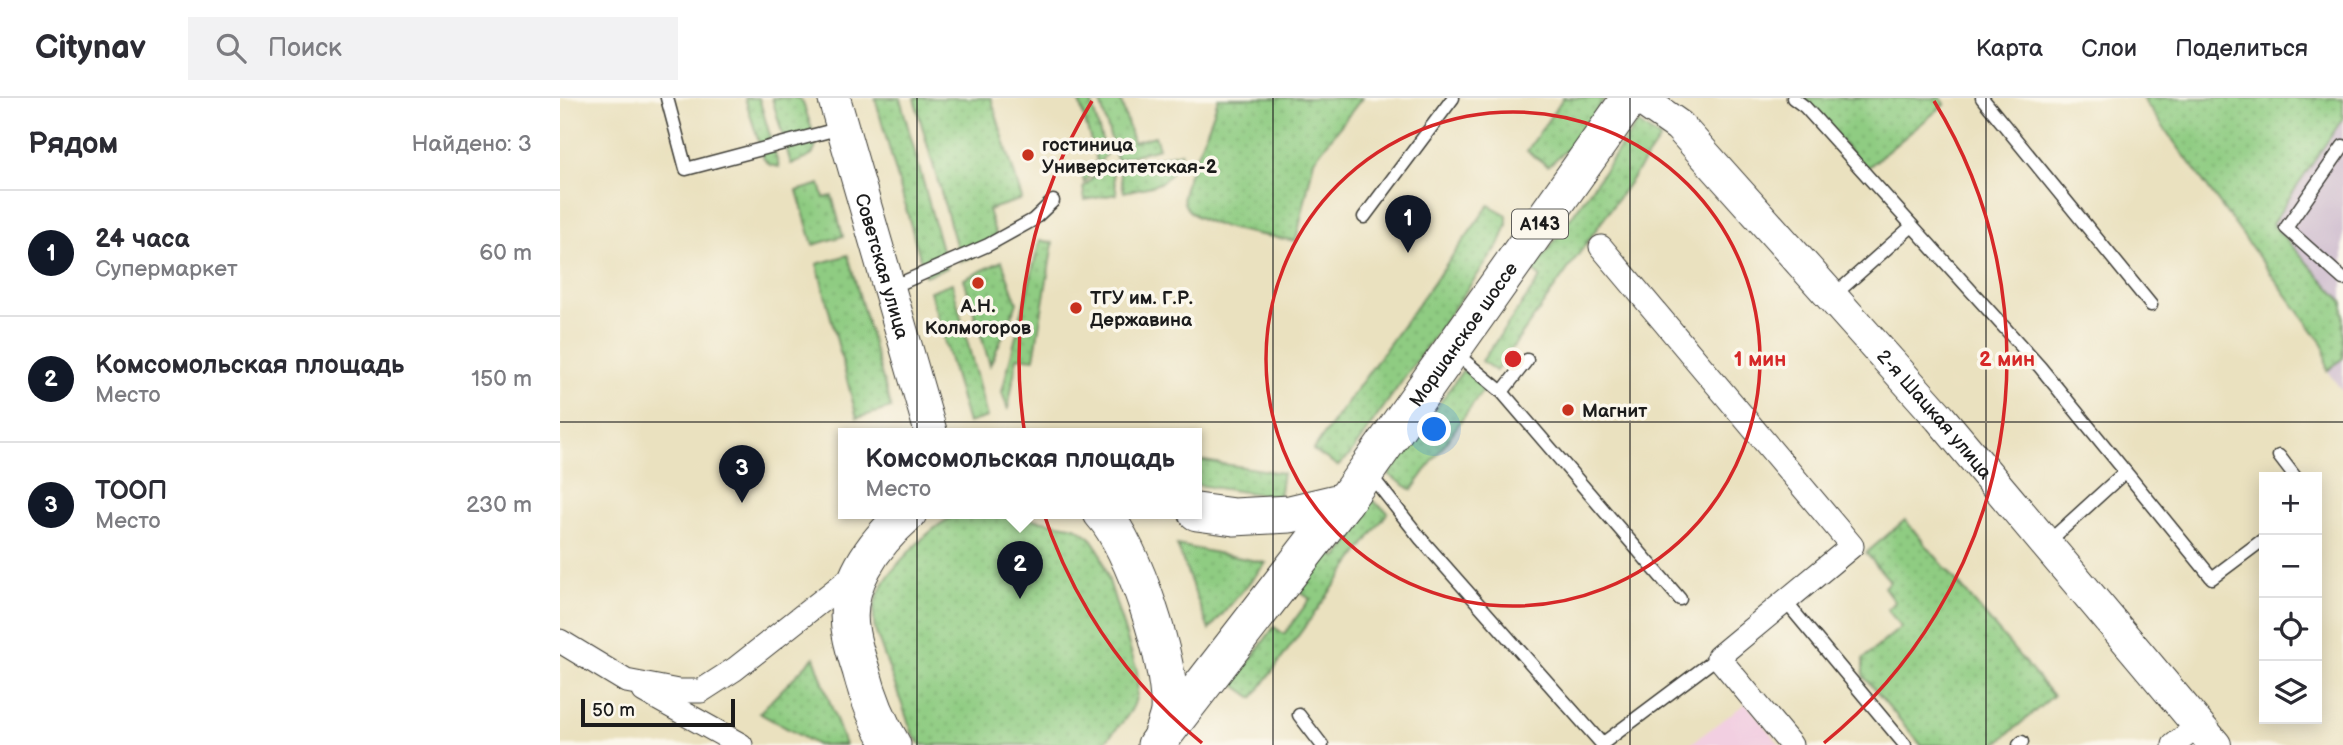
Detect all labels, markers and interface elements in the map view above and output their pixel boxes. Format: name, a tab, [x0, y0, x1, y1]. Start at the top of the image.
search box	[188, 17, 678, 80]
text: Citynav	[35, 28, 146, 68]
icon: search	[212, 29, 250, 67]
text: Поиск	[268, 33, 342, 64]
text: Карта	[1976, 34, 2043, 63]
text: Слои	[2081, 34, 2137, 63]
text: Поделиться	[2175, 34, 2308, 63]
text: Рядом	[28, 126, 118, 162]
text: Найдено: 3	[411, 130, 532, 158]
place label: гостиница Университетская-2	[1042, 134, 1218, 179]
marker: гостиница Университетская-2	[1020, 147, 1036, 163]
street label: Советская улица	[849, 191, 913, 342]
pin: 1	[1385, 195, 1431, 253]
road number: А143	[1512, 210, 1568, 238]
text: 24 часа	[95, 224, 189, 255]
text: 1	[46, 239, 56, 267]
text: 60 m	[479, 239, 532, 267]
text: Супермаркет	[95, 255, 238, 283]
street label: Моршанское шоссе	[1405, 258, 1523, 412]
marker: А.Н. Колмогоров	[970, 275, 986, 291]
place label: ТГУ им. Г.Р. Державина	[1090, 287, 1193, 332]
place label: А.Н. Колмогоров	[925, 295, 1032, 340]
marker: ТГУ им. Г.Р. Державина	[1068, 300, 1084, 316]
street label: 2-я Шацкая улица	[1871, 345, 1996, 484]
centre of rings	[1501, 347, 1525, 371]
text: 1 мин	[1734, 347, 1786, 372]
text: 2 мин	[1979, 347, 2035, 372]
text: Комсомольская площадь	[95, 350, 404, 381]
text: 2	[44, 365, 58, 393]
text: 150 m	[471, 365, 532, 393]
text: Место	[95, 381, 161, 409]
place label: Магнит	[1582, 400, 1647, 423]
marker: Магнит	[1560, 402, 1576, 418]
your location	[1417, 412, 1451, 446]
popup	[838, 428, 1202, 519]
text: Комсомольская площадь	[865, 444, 1175, 475]
pin: 3	[719, 445, 765, 503]
map controls	[2259, 472, 2322, 724]
button: +	[2259, 472, 2322, 535]
text: Место	[865, 475, 931, 503]
text: ТООП	[95, 476, 167, 507]
text: 3	[44, 491, 58, 519]
text: 230 m	[466, 491, 532, 519]
text: Место	[95, 507, 161, 535]
button: −	[2259, 535, 2322, 598]
pin: 2	[997, 541, 1043, 599]
button: locate	[2259, 598, 2322, 661]
button: layers	[2259, 661, 2322, 724]
scale bar	[581, 696, 735, 728]
text: 50 m	[592, 699, 635, 722]

